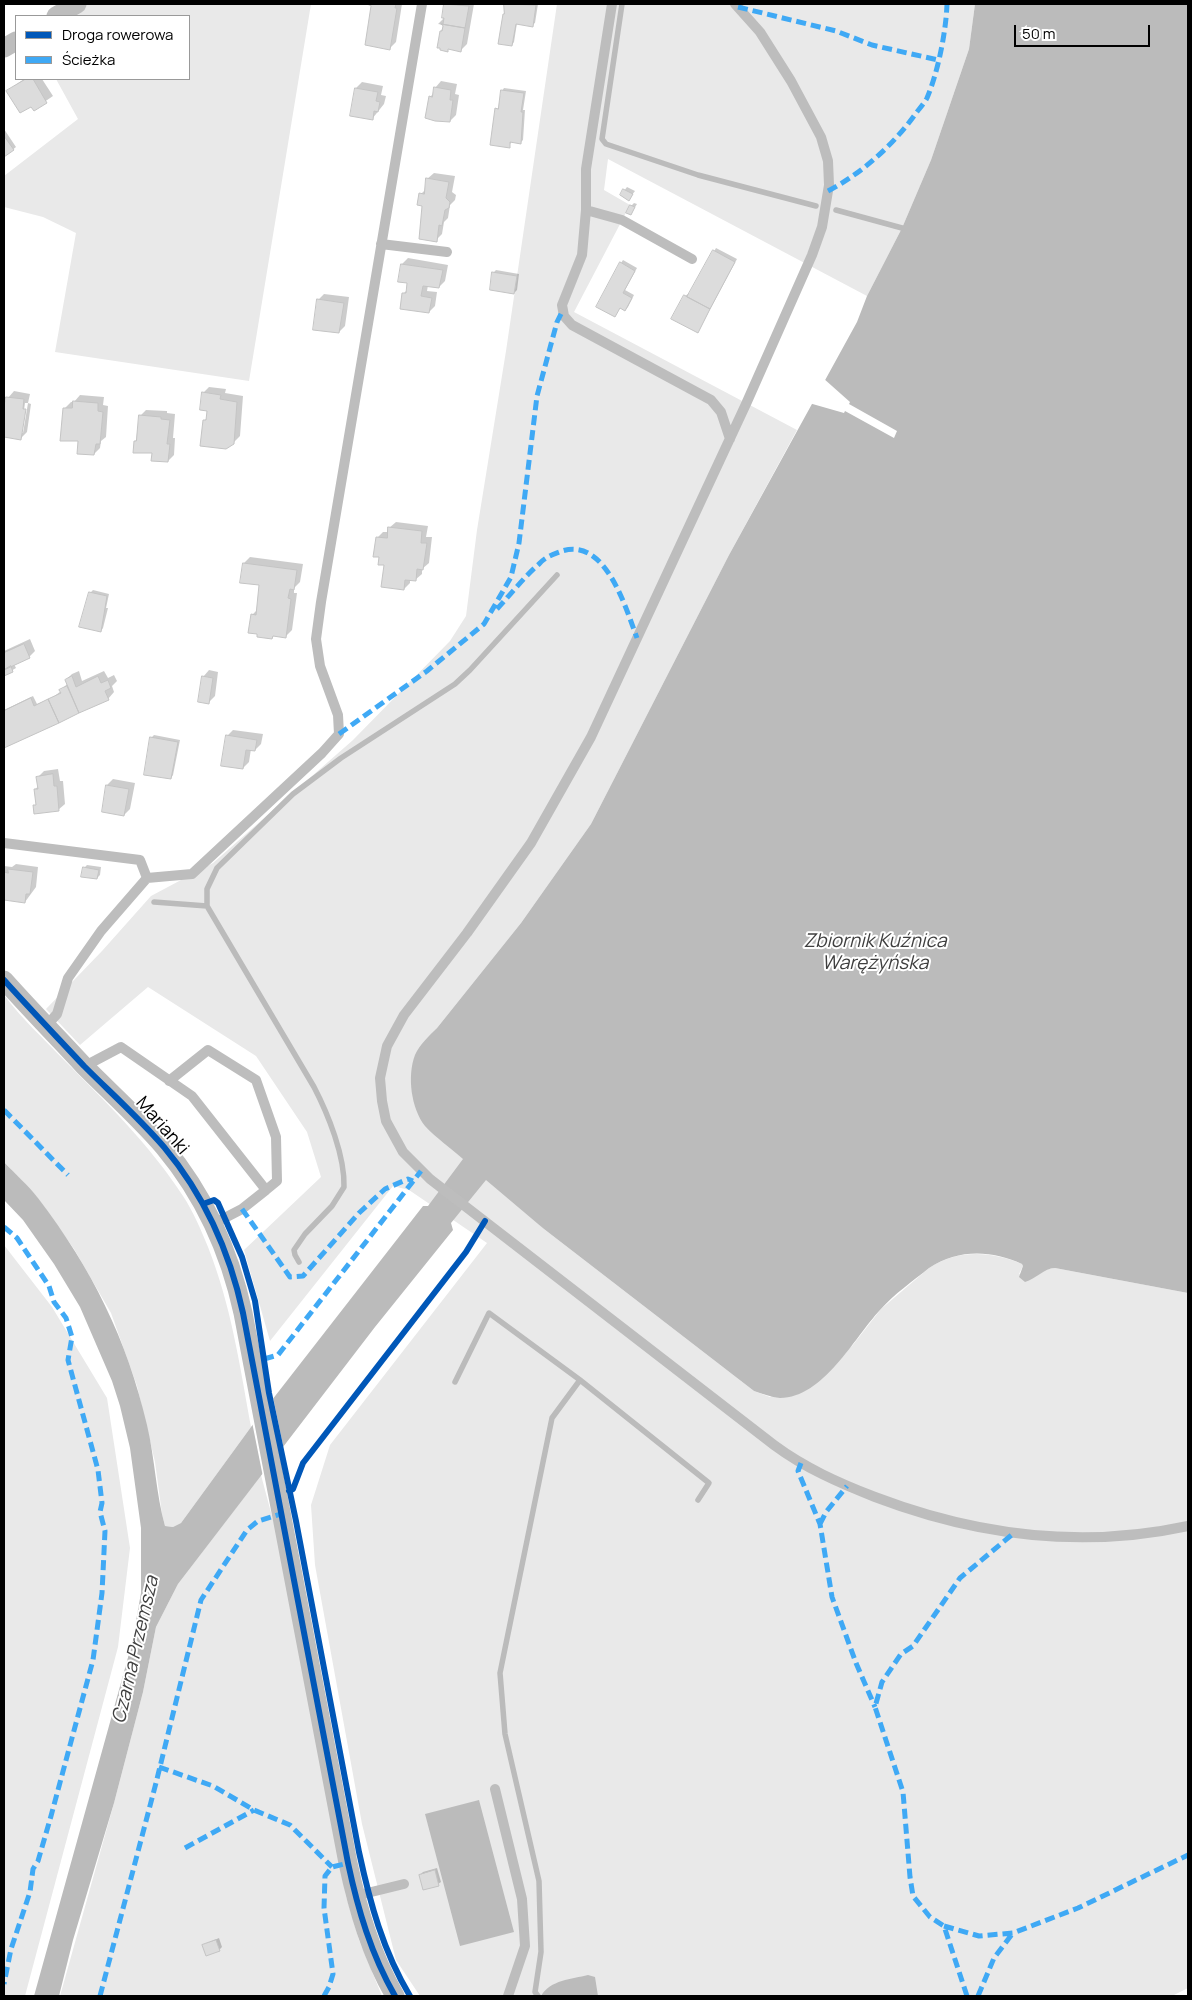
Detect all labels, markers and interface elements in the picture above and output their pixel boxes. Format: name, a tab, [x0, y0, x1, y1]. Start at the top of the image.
legend	[15, 15, 190, 80]
scale bar	[1017, 15, 1153, 47]
text: 50 m	[1022, 23, 1056, 44]
text: Droga rowerowa	[62, 24, 173, 45]
text: Ścieżka	[62, 49, 115, 70]
water label: Zbiornik Kuźnica Warężyńska	[803, 931, 947, 975]
street label: Marianki	[131, 1093, 193, 1159]
water label: Czarna Przemsza	[108, 1574, 164, 1726]

